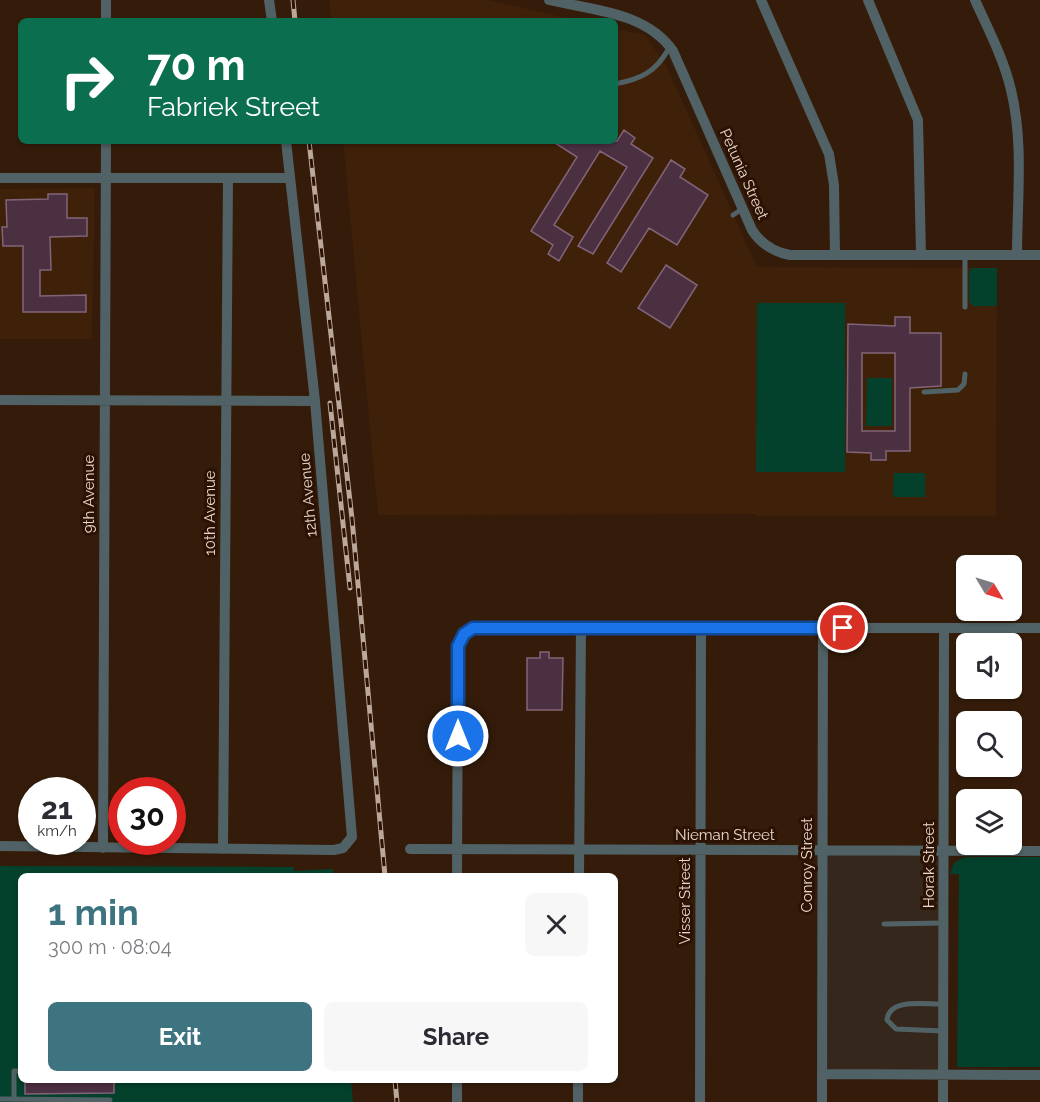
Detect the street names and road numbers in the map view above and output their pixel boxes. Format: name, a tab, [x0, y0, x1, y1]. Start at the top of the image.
street label: Petunia Street	[716, 126, 772, 222]
street label: 12th Avenue	[295, 452, 321, 538]
street label: 9th Avenue	[80, 455, 98, 533]
street label: 10th Avenue	[201, 470, 219, 556]
street label: Conroy Street	[798, 818, 816, 912]
street label: Horak Street	[920, 822, 938, 908]
street label: Nieman Street	[675, 826, 775, 844]
street label: Visser Street	[676, 857, 694, 945]

